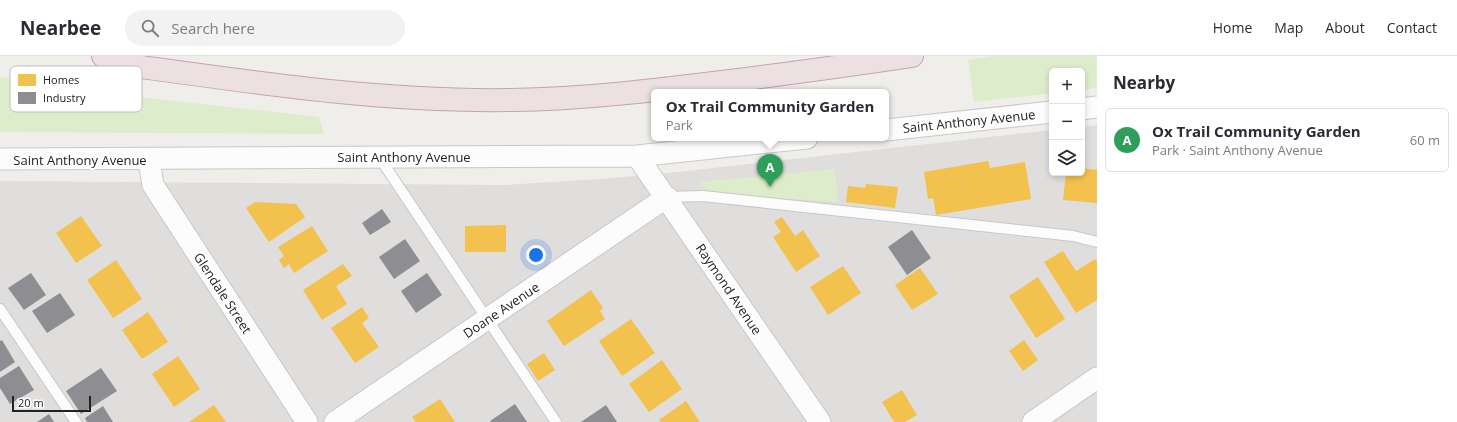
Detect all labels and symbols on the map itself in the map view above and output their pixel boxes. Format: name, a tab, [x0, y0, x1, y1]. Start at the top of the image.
legend	[10, 66, 142, 112]
text: Homes	[43, 72, 79, 87]
text: Industry	[43, 90, 86, 105]
street label: Saint Anthony Avenue	[902, 105, 1036, 137]
street label: Saint Anthony Avenue	[337, 148, 471, 166]
street label: Saint Anthony Avenue	[13, 151, 147, 169]
pin: A	[757, 154, 783, 187]
street label: Raymond Avenue	[692, 240, 766, 338]
your location	[526, 245, 546, 265]
street label: Glendale Street	[190, 249, 256, 337]
street label: Doane Avenue	[459, 278, 543, 342]
scale bar	[12, 394, 91, 413]

